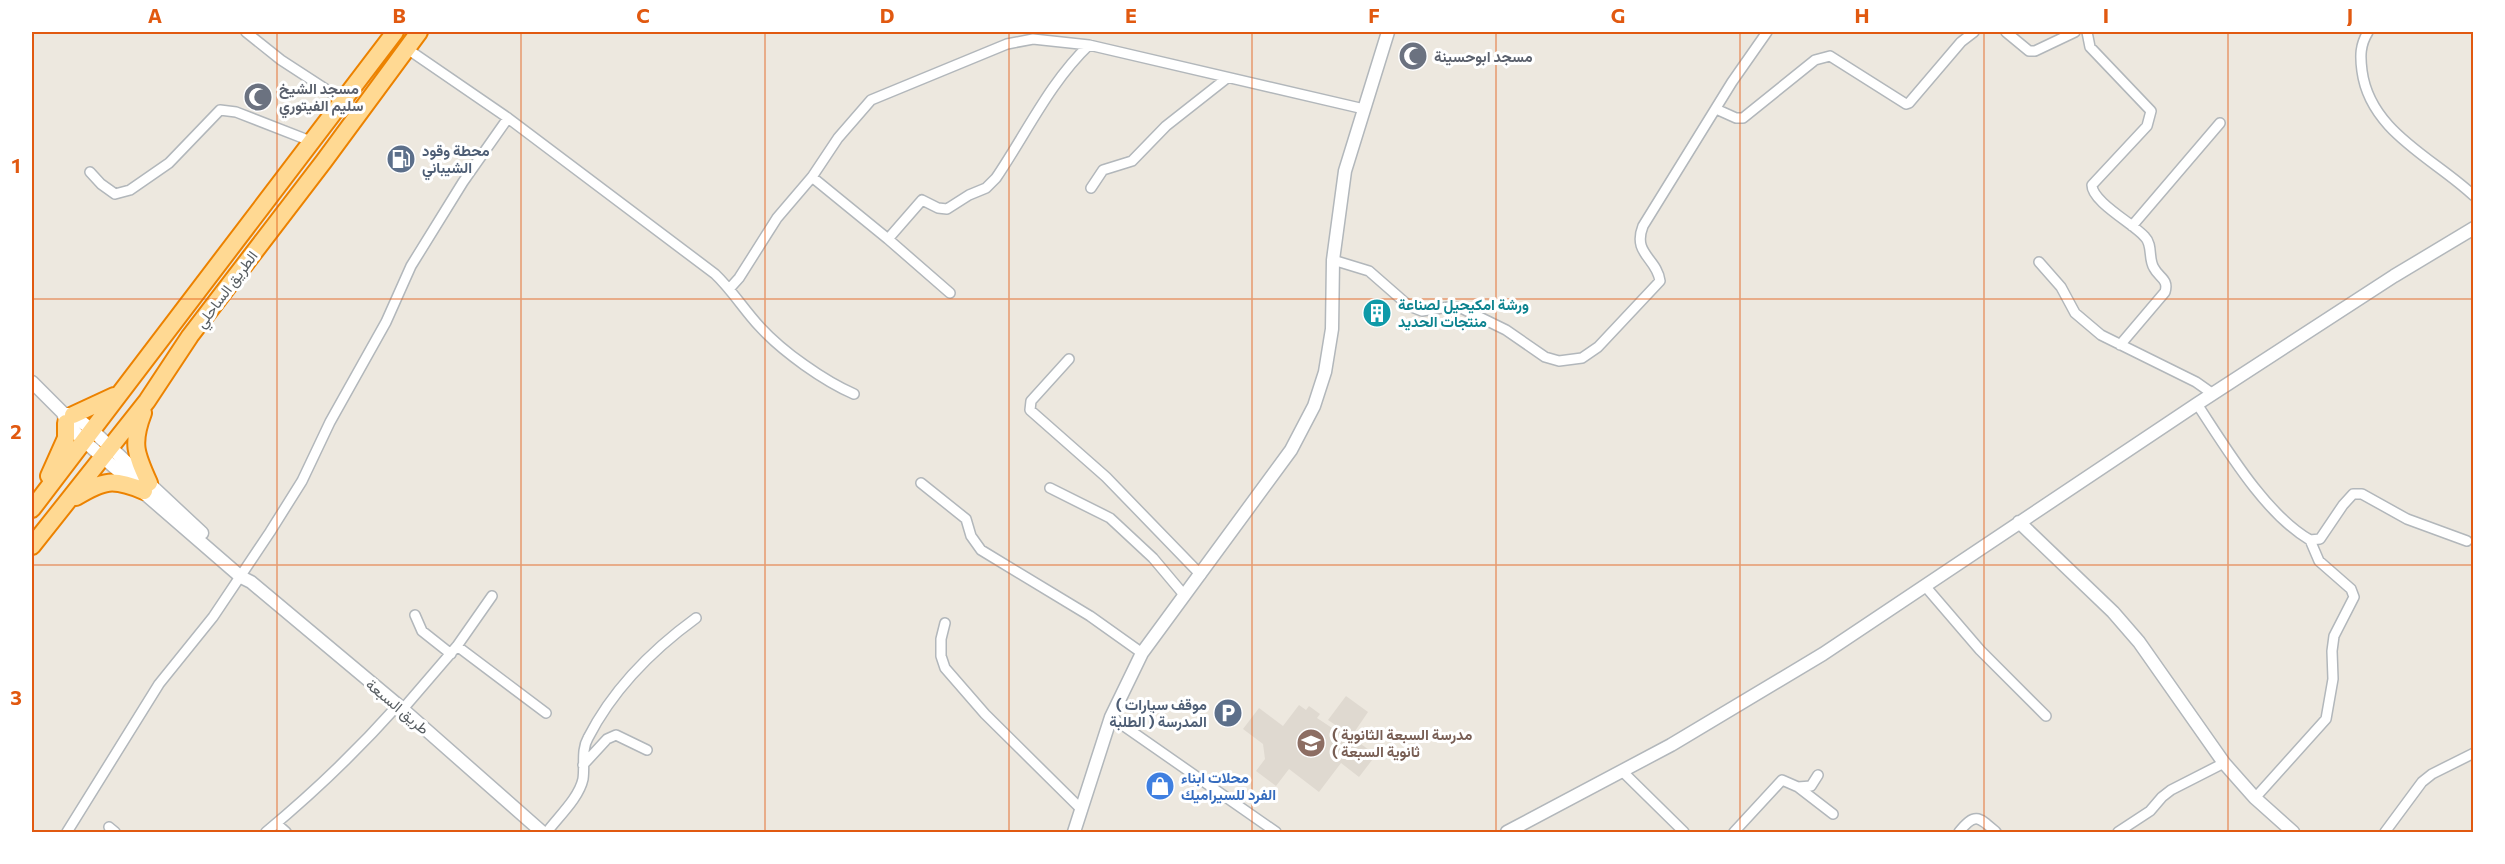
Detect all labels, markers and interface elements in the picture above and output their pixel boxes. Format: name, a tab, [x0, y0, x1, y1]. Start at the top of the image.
text: A	[148, 3, 162, 27]
text: B	[392, 3, 406, 27]
text: C	[636, 3, 650, 27]
text: D	[880, 3, 894, 27]
text: E	[1125, 3, 1137, 27]
text: F	[1368, 3, 1380, 27]
text: G	[1611, 3, 1625, 27]
text: H	[1855, 3, 1870, 27]
text: I	[2103, 3, 2109, 27]
text: J	[2347, 3, 2353, 27]
mosque icon: مسجد ابوحسينة	[1397, 40, 1429, 72]
place label: مسجد ابوحسينة	[1434, 47, 1533, 66]
place label: مسجد الشيخ سليم الفيتوري	[279, 79, 363, 119]
mosque icon: مسجد الشيخ سليم الفيتوري	[242, 81, 274, 113]
place label: محطة وقود الشيباني	[422, 141, 490, 181]
fuel station icon: محطة وقود الشيباني	[385, 143, 417, 175]
text: 1	[11, 153, 21, 177]
street label: الطريق الساحلي	[191, 247, 265, 334]
place label: ورشة امكيحيل لصناعة منتجات الحديد	[1398, 295, 1529, 331]
building icon: ورشة امكيحيل لصناعة منتجات الحديد	[1361, 297, 1393, 329]
text: 2	[10, 419, 22, 443]
street label: طريق السبعة	[362, 674, 433, 739]
text: 3	[10, 685, 22, 709]
place label: ( موقف سيارات المدرسة ( الطلبة	[1109, 695, 1207, 731]
parking icon: ( موقف سيارات المدرسة ( الطلبة	[1212, 697, 1244, 729]
place label: ( مدرسة السبعة الثانوية ( ثانوية السبعة	[1332, 725, 1472, 761]
school or university icon: ( مدرسة السبعة الثانوية ( ثانوية السبعة	[1295, 727, 1327, 759]
place label: محلات ابناء الفرد للسيراميك	[1181, 768, 1276, 804]
shop icon: محلات ابناء الفرد للسيراميك	[1144, 770, 1176, 802]

